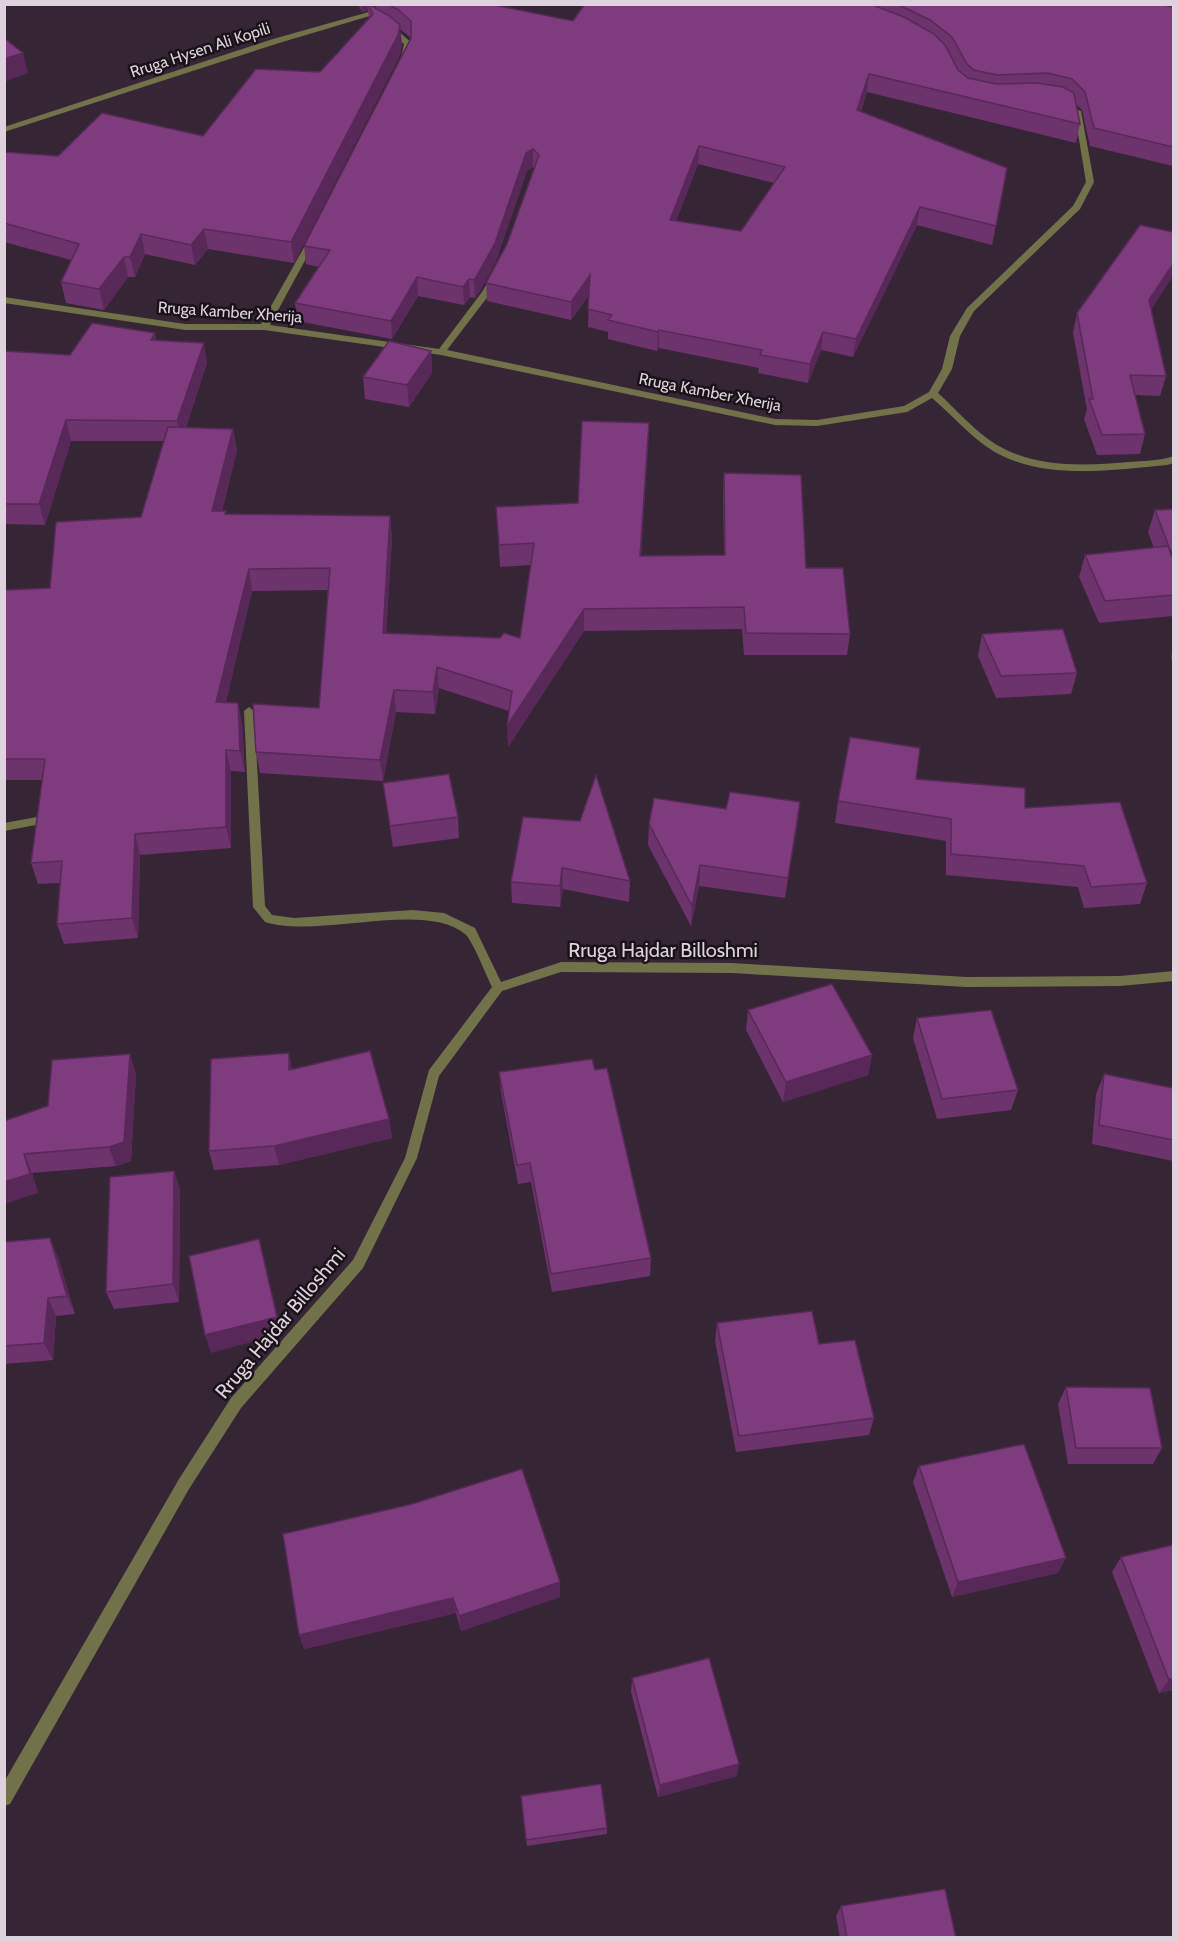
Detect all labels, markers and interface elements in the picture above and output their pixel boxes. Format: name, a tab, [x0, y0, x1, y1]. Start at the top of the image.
street label: Rruga Hysen Ali Kopili	[128, 18, 272, 82]
street label: Rruga Kamber Xherija	[157, 297, 303, 327]
street label: Rruga Kamber Xherija	[637, 369, 783, 415]
street label: Rruga Hajdar Billoshmi	[568, 938, 758, 962]
street label: Rruga Hajdar Billoshmi	[210, 1243, 350, 1403]

